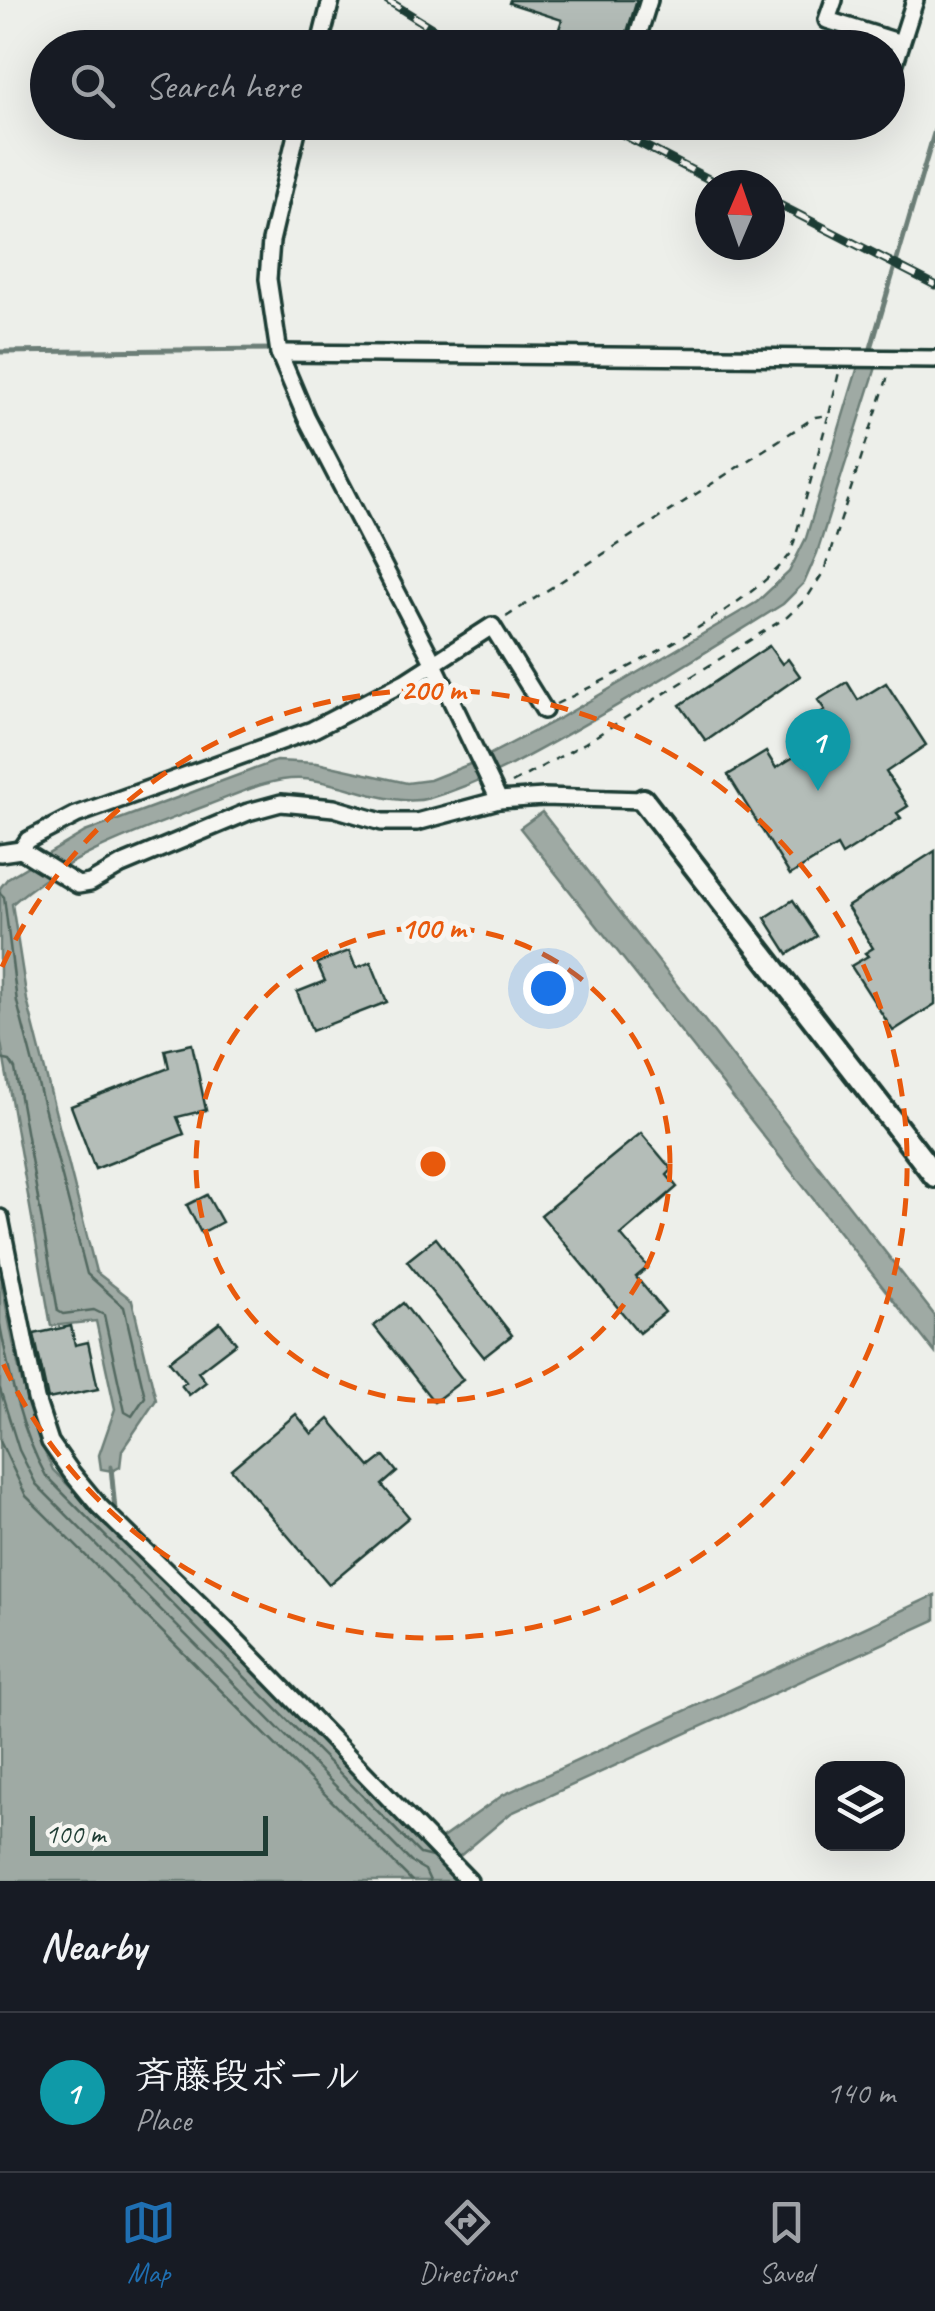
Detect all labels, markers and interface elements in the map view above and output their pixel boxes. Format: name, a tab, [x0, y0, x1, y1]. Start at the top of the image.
search box	[30, 30, 905, 140]
icon: search	[65, 58, 120, 113]
text: Search here	[145, 62, 300, 109]
north arrow	[695, 170, 785, 260]
text: 200 m	[401, 671, 468, 709]
pin: 1	[786, 708, 850, 791]
text: 100 m	[401, 909, 468, 947]
your location	[523, 963, 574, 1014]
centre of rings	[415, 1146, 451, 1182]
map controls	[815, 1761, 905, 1851]
button: layers	[815, 1761, 905, 1851]
scale bar	[30, 1811, 268, 1856]
text: 100 m	[45, 1816, 105, 1851]
text: Nearby	[40, 1920, 146, 1973]
text: 斉藤段ボール	[135, 2052, 361, 2099]
text: 1	[65, 2072, 80, 2113]
text: 140 m	[826, 2072, 895, 2113]
text: Place	[135, 2099, 191, 2140]
tab: Map	[121, 2195, 176, 2290]
tab: Directions	[419, 2195, 516, 2290]
tab: Saved	[759, 2195, 814, 2290]

